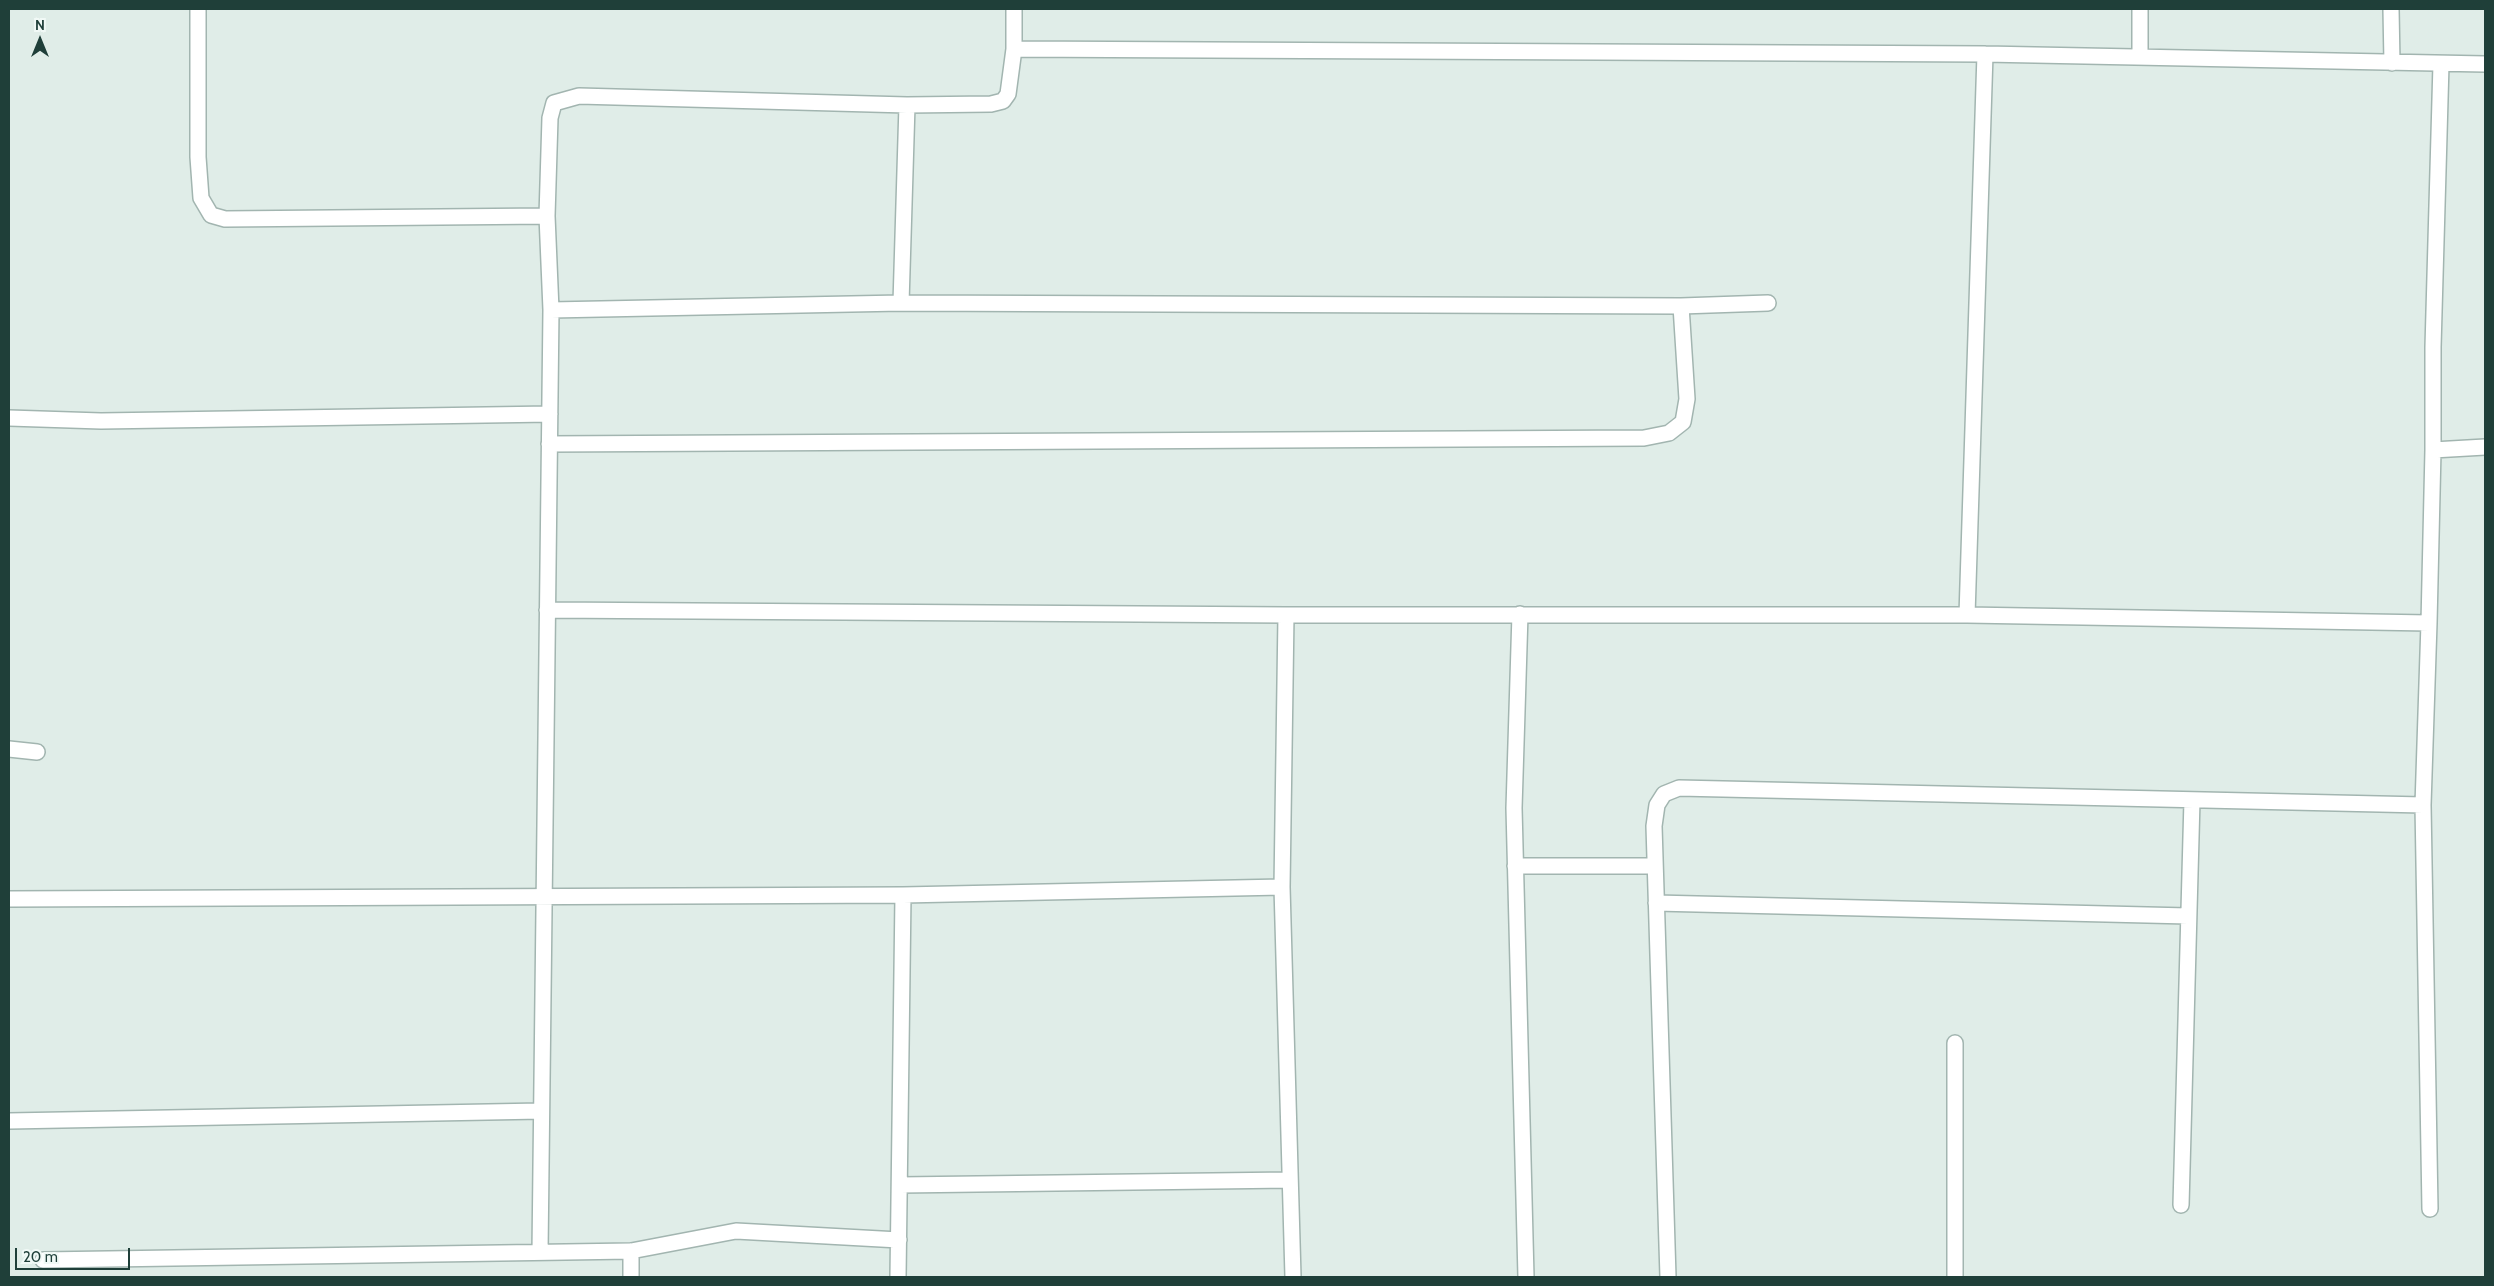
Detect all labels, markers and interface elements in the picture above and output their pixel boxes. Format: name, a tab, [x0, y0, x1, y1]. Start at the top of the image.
north arrow	[15, 15, 65, 65]
text: N	[35, 16, 45, 34]
scale bar	[18, 1238, 132, 1270]
text: 20 m	[23, 1248, 58, 1266]

